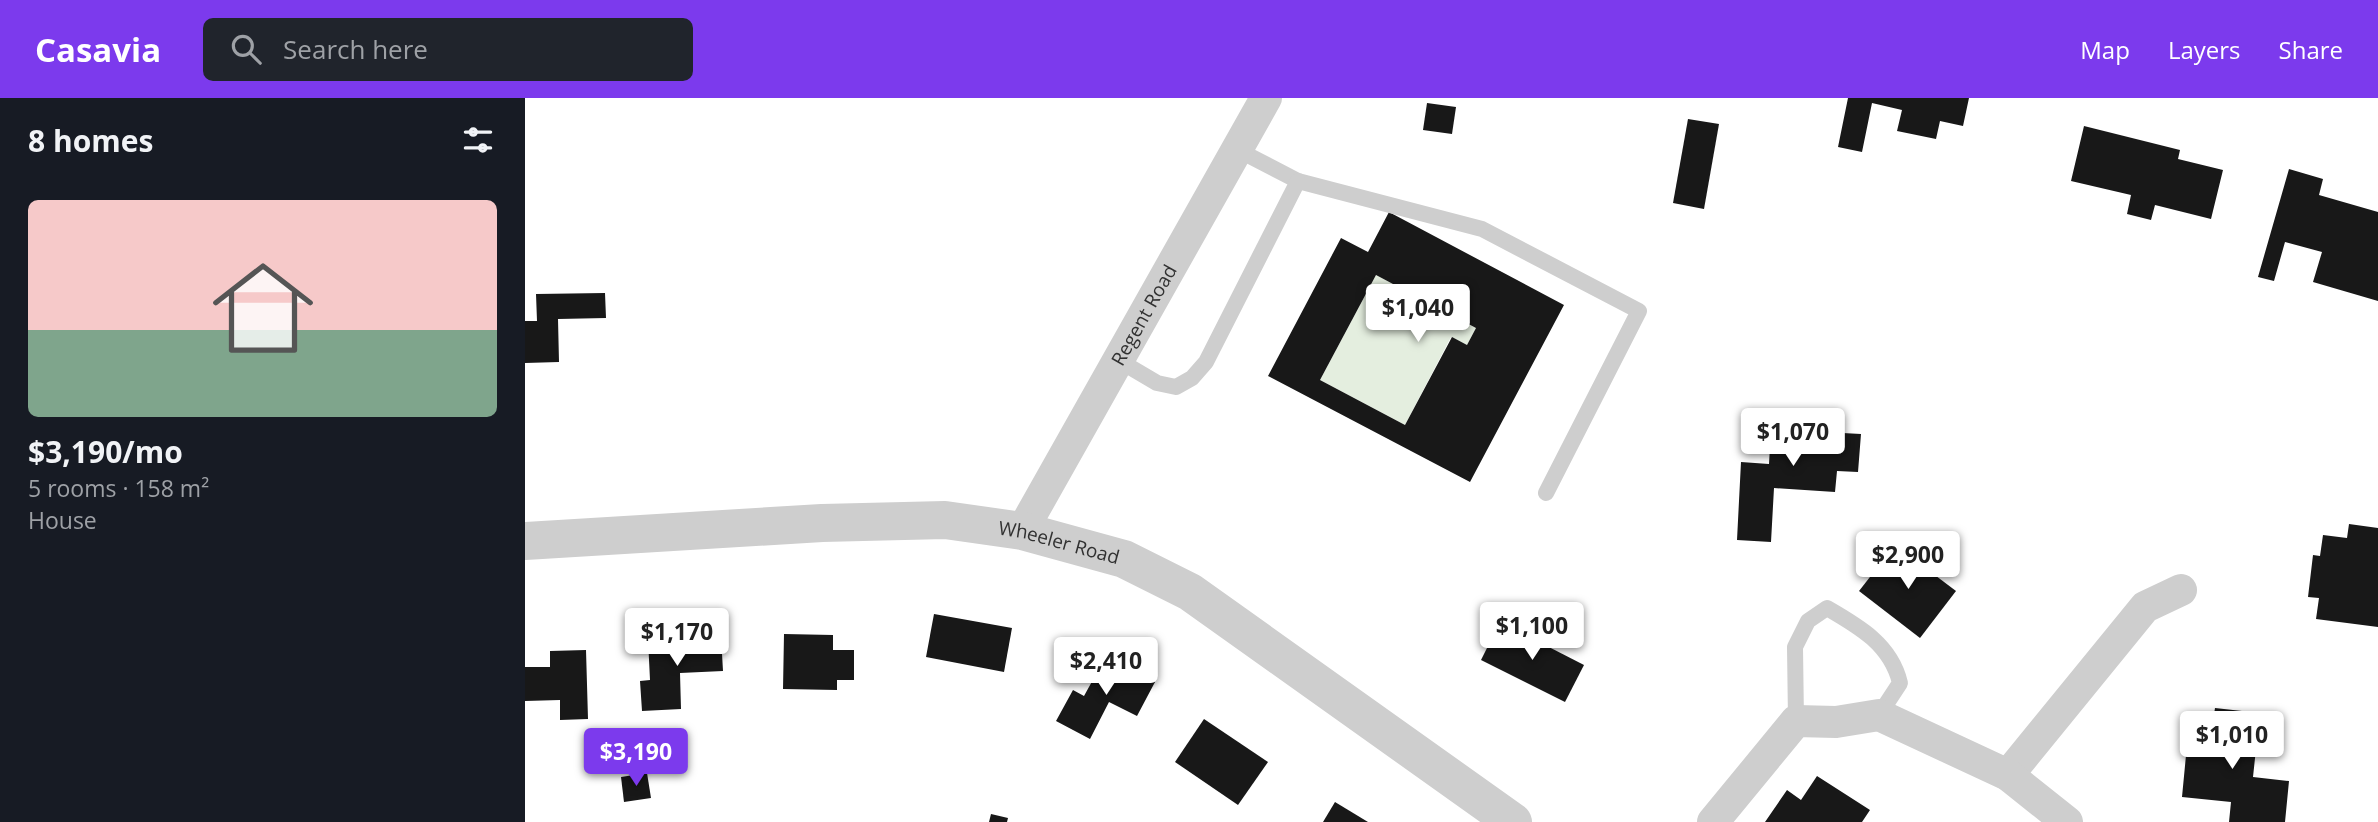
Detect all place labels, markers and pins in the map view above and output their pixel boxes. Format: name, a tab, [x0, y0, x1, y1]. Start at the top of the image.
pin: $1,040	[1361, 285, 1475, 344]
pin: $1,070	[1736, 408, 1850, 468]
pin: $2,900	[1851, 532, 1965, 591]
pin: $1,100	[1475, 602, 1589, 662]
pin: $1,170	[620, 608, 734, 668]
pin: $2,410	[1049, 638, 1163, 697]
pin: $1,010	[2175, 712, 2289, 771]
pin: $3,190	[579, 728, 693, 788]

